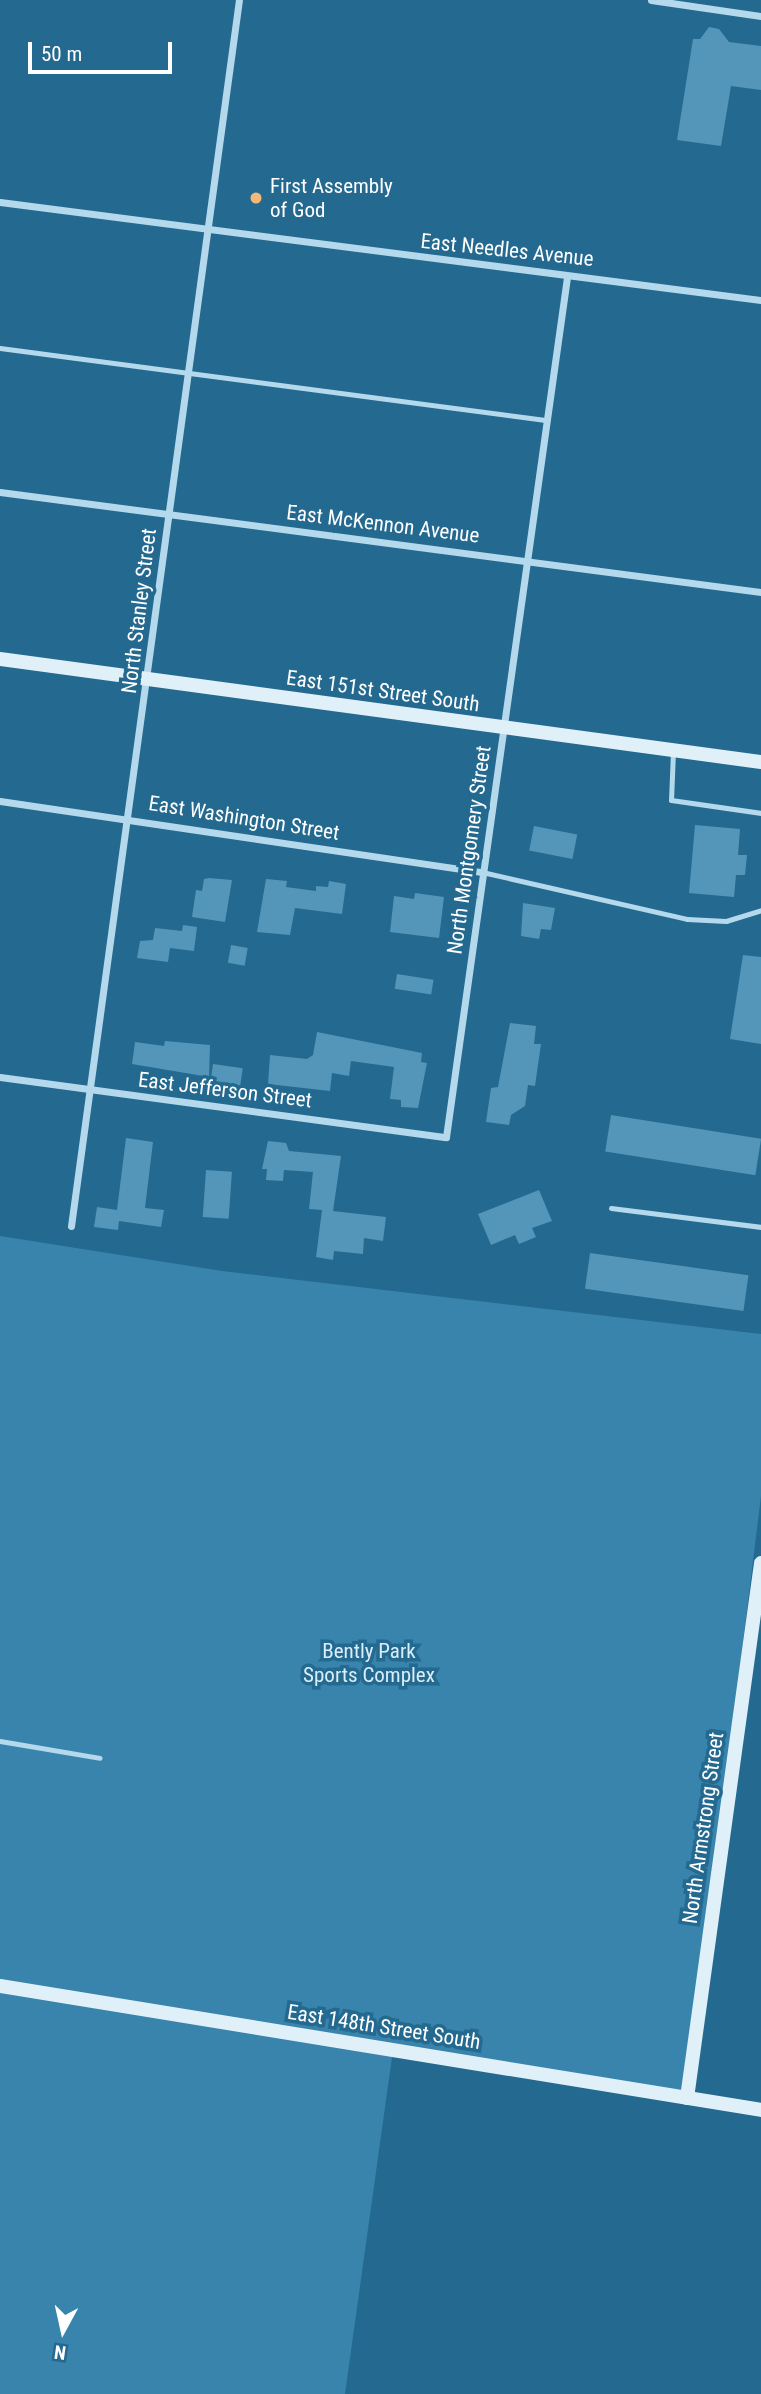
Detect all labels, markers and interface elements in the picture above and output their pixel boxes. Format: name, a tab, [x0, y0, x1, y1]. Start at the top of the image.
scale bar	[32, 28, 175, 72]
text: 50 m	[41, 42, 82, 66]
place label: First Assembly of God	[270, 173, 393, 223]
marker: First Assembly of God	[248, 190, 264, 206]
street label: East Needles Avenue	[419, 228, 595, 272]
street label: East McKennon Avenue	[285, 500, 481, 548]
street label: North Stanley Street	[116, 527, 162, 695]
street label: East 151st Street South	[285, 665, 481, 717]
street label: North Montgomery Street	[442, 744, 496, 956]
street label: East Washington Street	[147, 790, 341, 846]
street label: East Jefferson Street	[137, 1067, 313, 1113]
park label: Bently Park Sports Complex	[303, 1638, 435, 1688]
street label: North Armstrong Street	[677, 1731, 729, 1925]
street label: East 148th Street South	[286, 1999, 482, 2055]
north arrow	[28, 2296, 98, 2366]
text: N	[53, 2340, 67, 2364]

